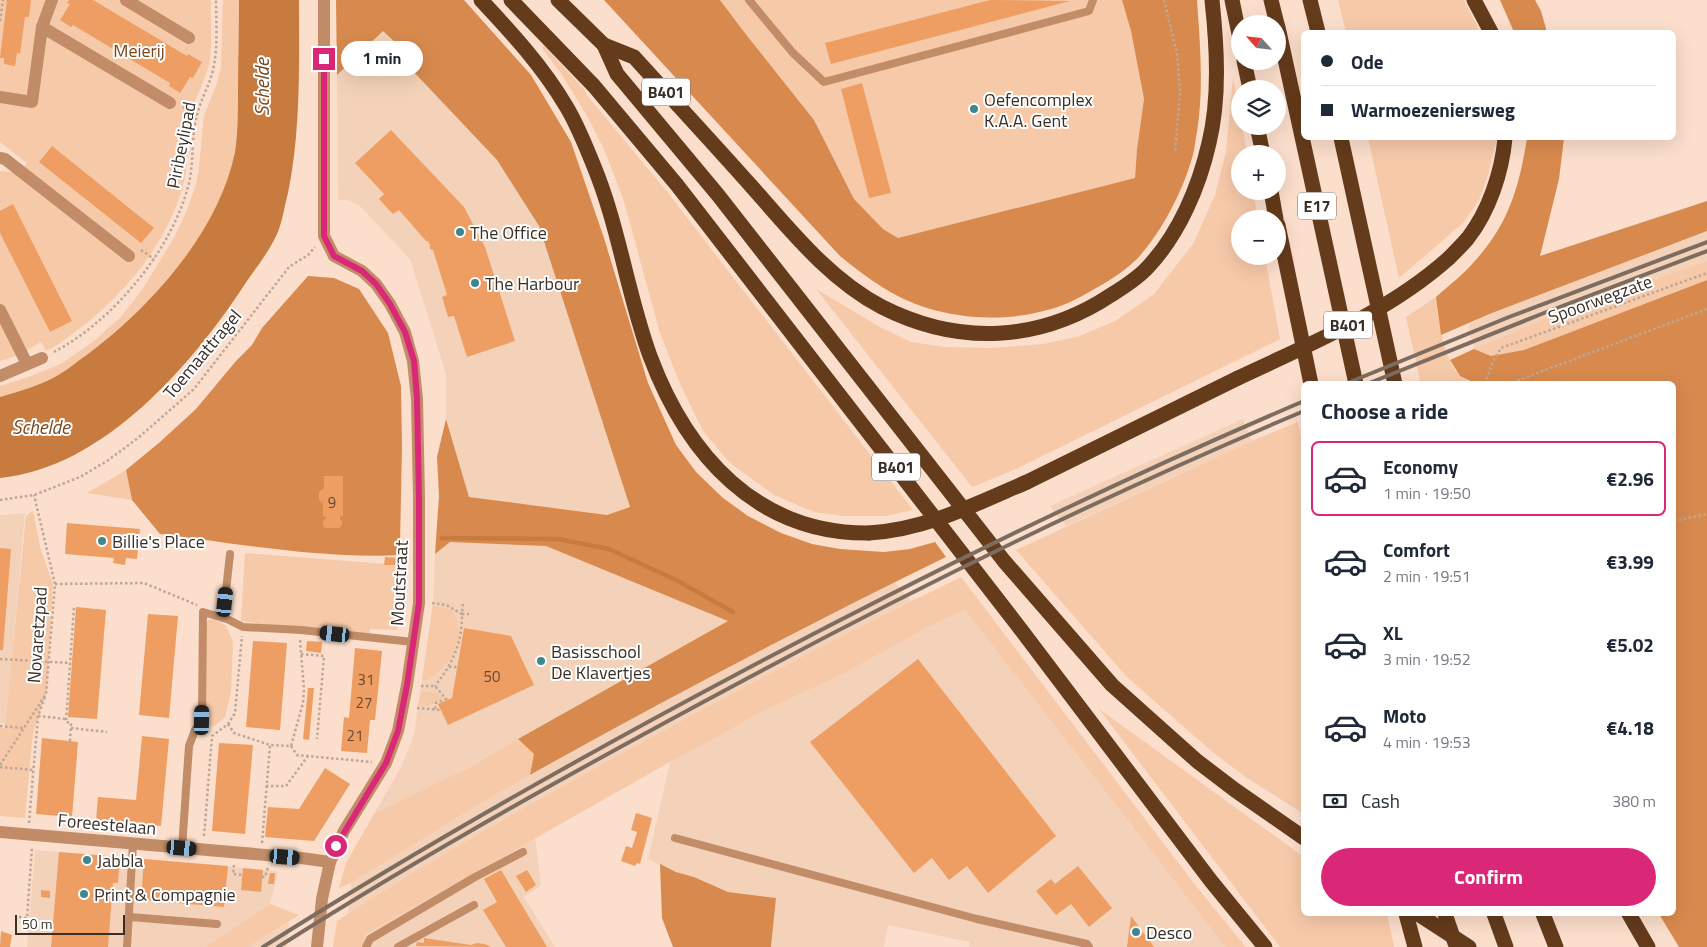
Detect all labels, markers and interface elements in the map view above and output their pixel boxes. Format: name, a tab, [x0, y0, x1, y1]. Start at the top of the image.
north arrow	[1231, 15, 1286, 70]
map controls	[1231, 15, 1286, 265]
park label: Meierij	[113, 37, 165, 64]
callout: 1 min	[342, 42, 424, 76]
text: 1 min	[363, 46, 401, 70]
text: Ode	[1351, 47, 1384, 76]
route end	[313, 48, 335, 70]
water label: Schelde	[247, 57, 276, 116]
road number: B401	[642, 78, 690, 105]
button: layers	[1231, 80, 1286, 135]
place label: Oefencomplex K.A.A. Gent	[984, 86, 1093, 134]
text: Warmoezeniersweg	[1351, 95, 1515, 124]
street label: Piribeylipad	[159, 99, 203, 191]
marker: Oefencomplex K.A.A. Gent	[968, 103, 980, 115]
button: +	[1231, 145, 1286, 200]
road number: E17	[1298, 192, 1336, 220]
button: −	[1231, 210, 1286, 265]
place label: The Office	[470, 219, 547, 246]
marker: The Office	[454, 226, 466, 238]
street label: Spoorwegzate	[1544, 268, 1656, 330]
place label: The Harbour	[485, 270, 579, 297]
marker: The Harbour	[469, 277, 481, 289]
street label: Toemaattragel	[156, 303, 248, 405]
road number: B401	[1324, 312, 1372, 338]
text: Choose a ride	[1321, 394, 1448, 428]
water label: Schelde	[12, 412, 71, 441]
text: Economy	[1383, 452, 1458, 481]
road number: B401	[872, 454, 920, 481]
icon: car	[1323, 456, 1368, 501]
text: €2.96	[1607, 464, 1654, 493]
text: 1 min · 19:50	[1383, 481, 1471, 505]
house number: 9	[328, 491, 336, 514]
place label: Billie's Place	[112, 528, 205, 555]
marker: Billie's Place	[96, 535, 108, 547]
text: Comfort	[1383, 535, 1450, 564]
street label: Moutstraat	[383, 539, 415, 626]
icon: car	[1323, 539, 1368, 584]
text: €3.99	[1607, 547, 1654, 576]
text: 2 min · 19:51	[1383, 564, 1471, 588]
street label: Novaretzpad	[20, 586, 54, 684]
car	[215, 586, 234, 618]
text: XL	[1383, 618, 1403, 647]
icon: car	[1323, 622, 1368, 667]
car	[319, 625, 350, 643]
text: €5.02	[1607, 630, 1654, 659]
place label: Basisschool De Klavertjes	[551, 638, 651, 686]
text: 3 min · 19:52	[1383, 647, 1471, 671]
marker: Basisschool De Klavertjes	[535, 655, 547, 667]
house number: 50	[484, 665, 500, 688]
house number: 31	[358, 668, 374, 691]
house number: 27	[356, 691, 372, 714]
text: Moto	[1383, 701, 1426, 730]
car	[194, 705, 209, 735]
icon: car	[1323, 705, 1368, 750]
text: €4.18	[1607, 713, 1654, 742]
house number: 21	[347, 724, 363, 747]
text: 4 min · 19:53	[1383, 730, 1471, 754]
text: Cash	[1361, 786, 1400, 815]
icon: cash	[1321, 787, 1349, 815]
text: 380 m	[1612, 789, 1656, 813]
street label: Foreestelaan	[57, 806, 157, 842]
route start	[325, 835, 347, 857]
car	[166, 839, 197, 857]
place label: Jabbla	[97, 847, 143, 874]
car	[269, 848, 300, 866]
button: Confirm	[1321, 848, 1656, 906]
marker: Jabbla	[81, 854, 93, 866]
place label: Print & Compagnie	[94, 881, 236, 908]
marker: Print & Compagnie	[78, 888, 90, 900]
scale bar	[15, 912, 125, 935]
text: 50 m	[22, 913, 52, 934]
place label: Desco	[1146, 919, 1192, 946]
marker: Desco	[1130, 926, 1142, 938]

